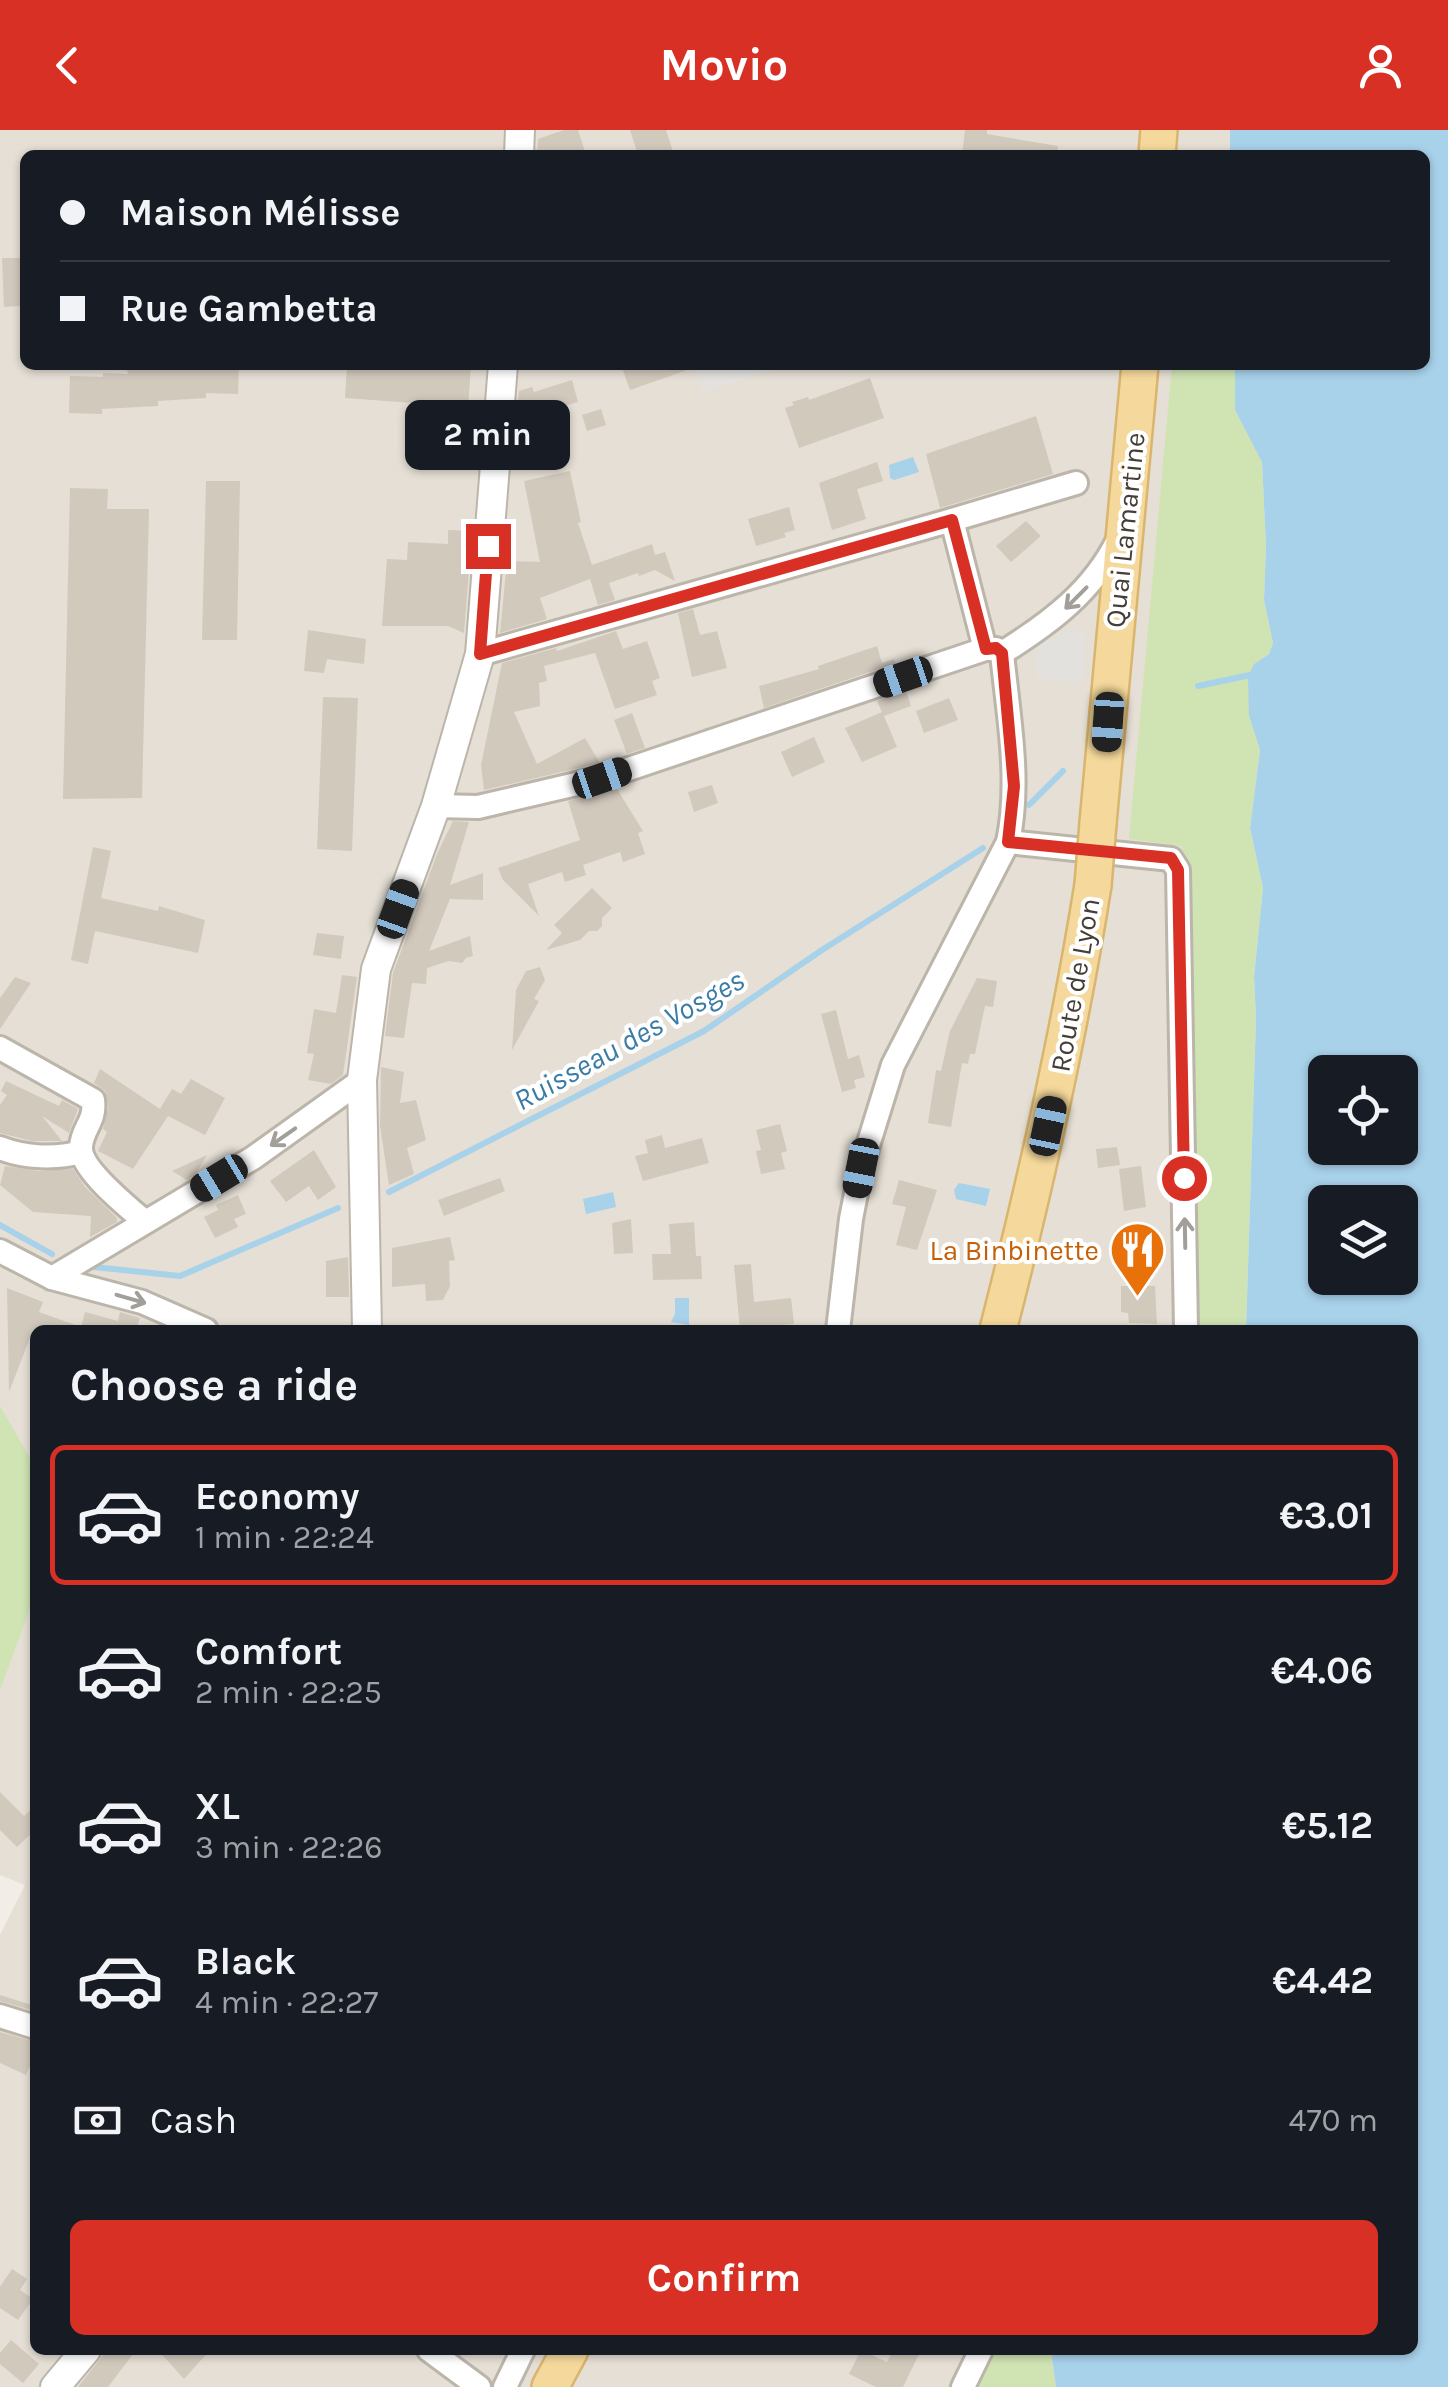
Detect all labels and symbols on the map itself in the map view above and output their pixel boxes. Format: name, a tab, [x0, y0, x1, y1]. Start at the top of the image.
callout: 2 min	[406, 401, 570, 471]
street label: Quai Lamartine	[1098, 431, 1152, 629]
route end	[466, 524, 511, 569]
one-way arrow	[1064, 585, 1089, 610]
car	[870, 653, 936, 701]
car	[1091, 691, 1125, 753]
car	[569, 754, 635, 802]
car	[374, 876, 422, 942]
street label: Route de Lyon	[1043, 895, 1107, 1075]
water label: Ruisseau des Vosges	[507, 962, 751, 1118]
car	[1027, 1094, 1069, 1158]
one-way arrow	[269, 1126, 297, 1147]
car	[841, 1136, 881, 1200]
car	[186, 1150, 252, 1206]
route start	[1162, 1156, 1207, 1201]
one-way arrow	[1175, 1217, 1194, 1249]
restaurant icon: La Binbinette	[1108, 1220, 1168, 1299]
place label: La Binbinette	[930, 1234, 1099, 1267]
one-way arrow	[114, 1291, 146, 1310]

